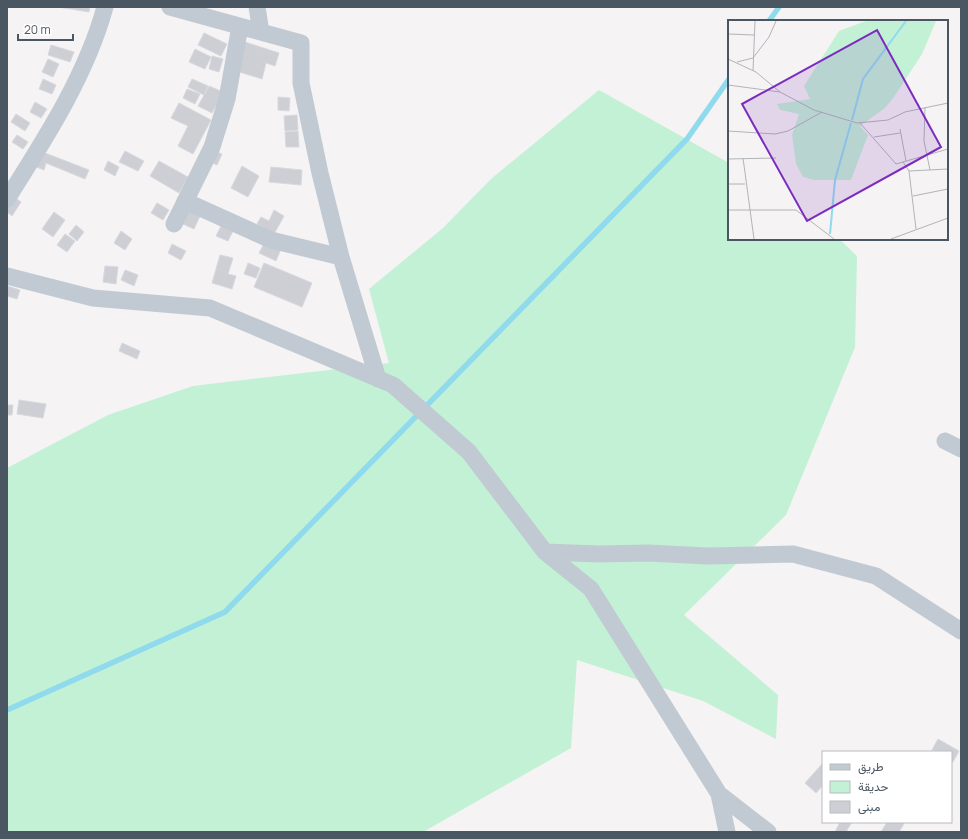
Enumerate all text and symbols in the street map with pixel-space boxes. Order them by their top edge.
scale bar [18,16,73,42]
inset map [728,20,948,240]
text: 20 m [24,21,51,38]
legend [822,751,952,823]
text: طريق [858,758,884,775]
text: حديقة [858,778,888,795]
text: مبنى [858,798,880,815]

